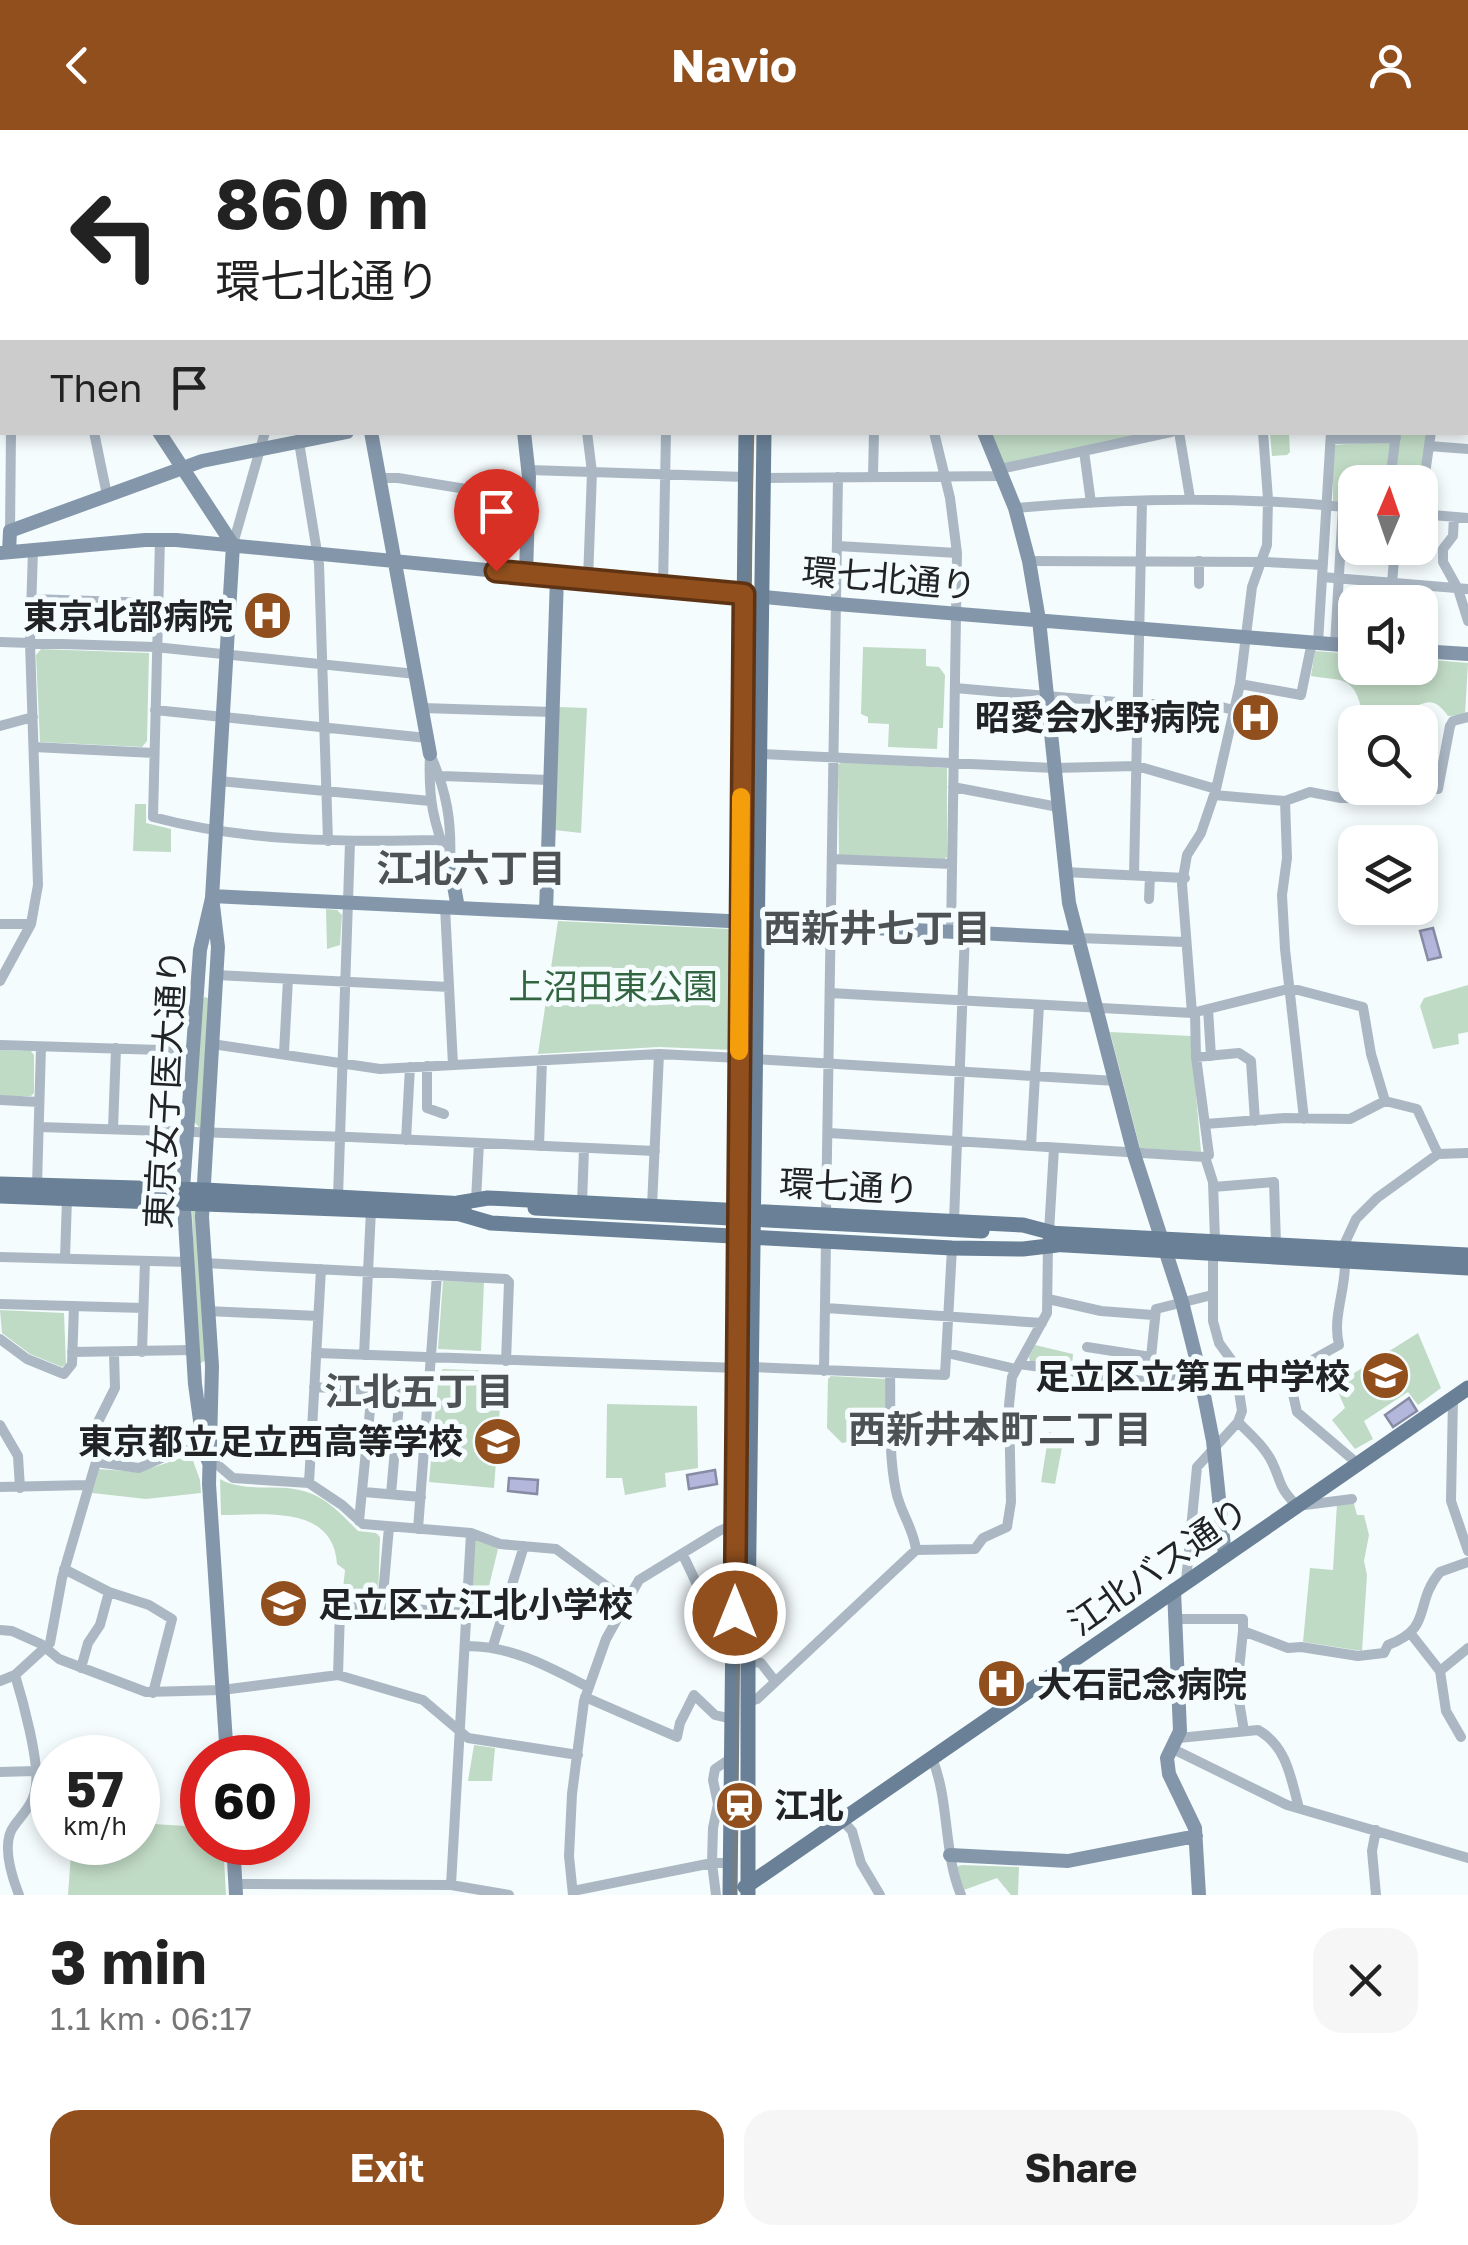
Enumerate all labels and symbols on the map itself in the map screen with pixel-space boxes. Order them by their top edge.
north arrow [1338,465,1438,565]
pin [454,469,539,572]
street label: 環七北通り [800,549,978,607]
hospital icon: 東京北部病院 [242,590,294,642]
place label: 東京北部病院 [23,595,233,637]
hospital icon: 昭愛会水野病院 [1229,691,1281,743]
place label: 昭愛会水野病院 [975,696,1220,738]
district label: 江北六丁目 [376,845,566,890]
district label: 西新井七丁目 [763,905,991,950]
street label: 東京女子医大通り [137,948,193,1230]
park label: 上沼田東公園 [508,965,718,1007]
street label: 環七通り [778,1161,920,1211]
school or university icon: 足立区立第五中学校 [1359,1350,1411,1402]
place label: 足立区立第五中学校 [1035,1355,1350,1397]
district label: 江北五丁目 [324,1368,514,1413]
district label: 西新井本町二丁目 [848,1406,1152,1451]
school or university icon: 東京都立足立西高等学校 [472,1415,524,1467]
place label: 東京都立足立西高等学校 [78,1420,463,1462]
street label: 江北バス通り [1060,1489,1256,1643]
position arrow [683,1561,787,1665]
school or university icon: 足立区立江北小学校 [257,1578,309,1630]
place label: 足立区立江北小学校 [318,1583,633,1625]
hospital icon: 大石記念病院 [976,1658,1028,1710]
place label: 大石記念病院 [1037,1663,1247,1705]
speed limit sign: 60 [180,1735,310,1865]
station icon: 江北 [713,1779,765,1831]
place label: 江北 [774,1784,844,1826]

